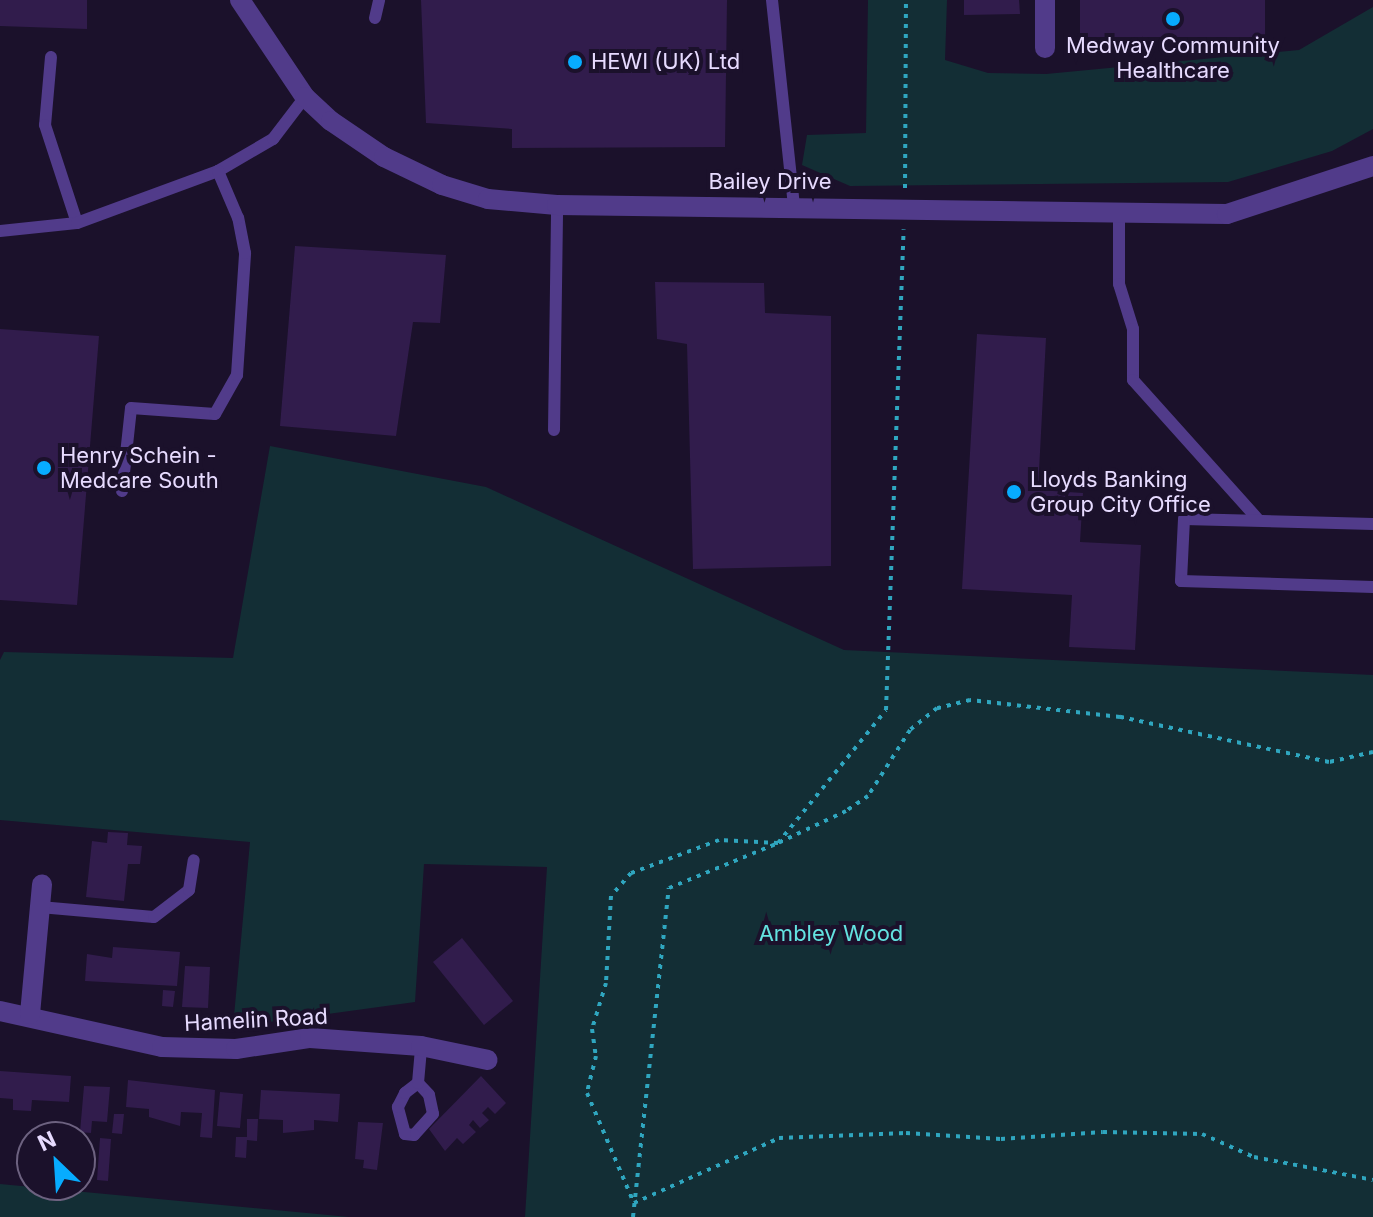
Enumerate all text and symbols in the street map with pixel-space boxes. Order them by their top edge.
marker: Medway Community Healthcare [1164,10,1182,28]
place label: Medway Community Healthcare [1066,32,1280,84]
place label: HEWI (UK) Ltd [591,49,740,75]
marker: HEWI (UK) Ltd [566,53,584,71]
street label: Bailey Drive [709,169,831,195]
place label: Henry Schein - Medcare South [60,442,219,494]
marker: Henry Schein - Medcare South [35,459,53,477]
place label: Lloyds Banking Group City Office [1030,466,1211,518]
marker: Lloyds Banking Group City Office [1005,483,1023,501]
park label: Ambley Wood [759,921,903,947]
street label: Hamelin Road [184,1003,328,1037]
north arrow [16,1121,96,1201]
text: N [34,1126,60,1156]

